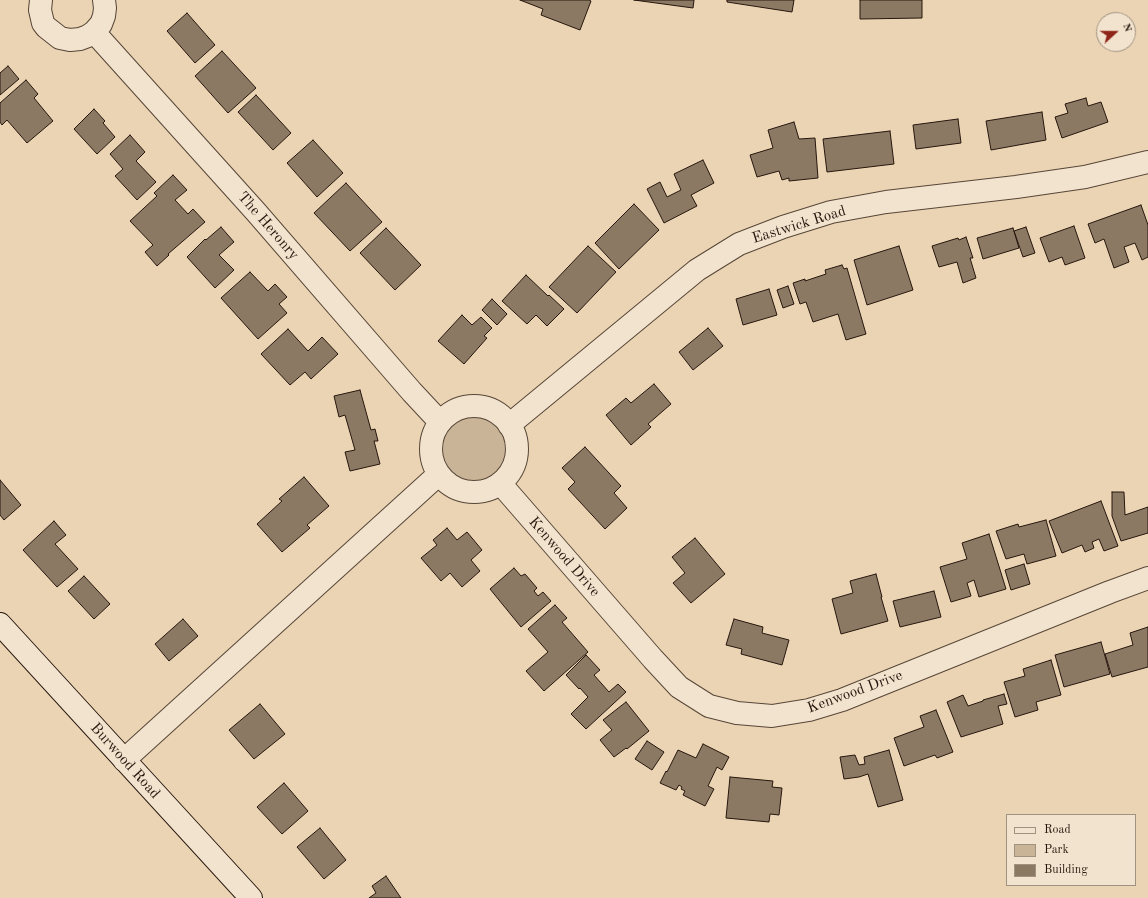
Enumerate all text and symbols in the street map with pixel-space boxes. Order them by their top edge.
north arrow [1096,12,1136,52]
text: N [1120,22,1133,34]
street label: The Heronry [233,188,303,264]
street label: Eastwick Road [750,202,848,248]
street label: Kenwood Drive [524,513,604,601]
street label: Kenwood Drive [805,666,905,718]
street label: Burwood Road [86,719,164,803]
legend [1006,814,1136,886]
text: Road [1044,824,1071,836]
text: Park [1044,844,1069,856]
text: Building [1044,864,1088,876]

